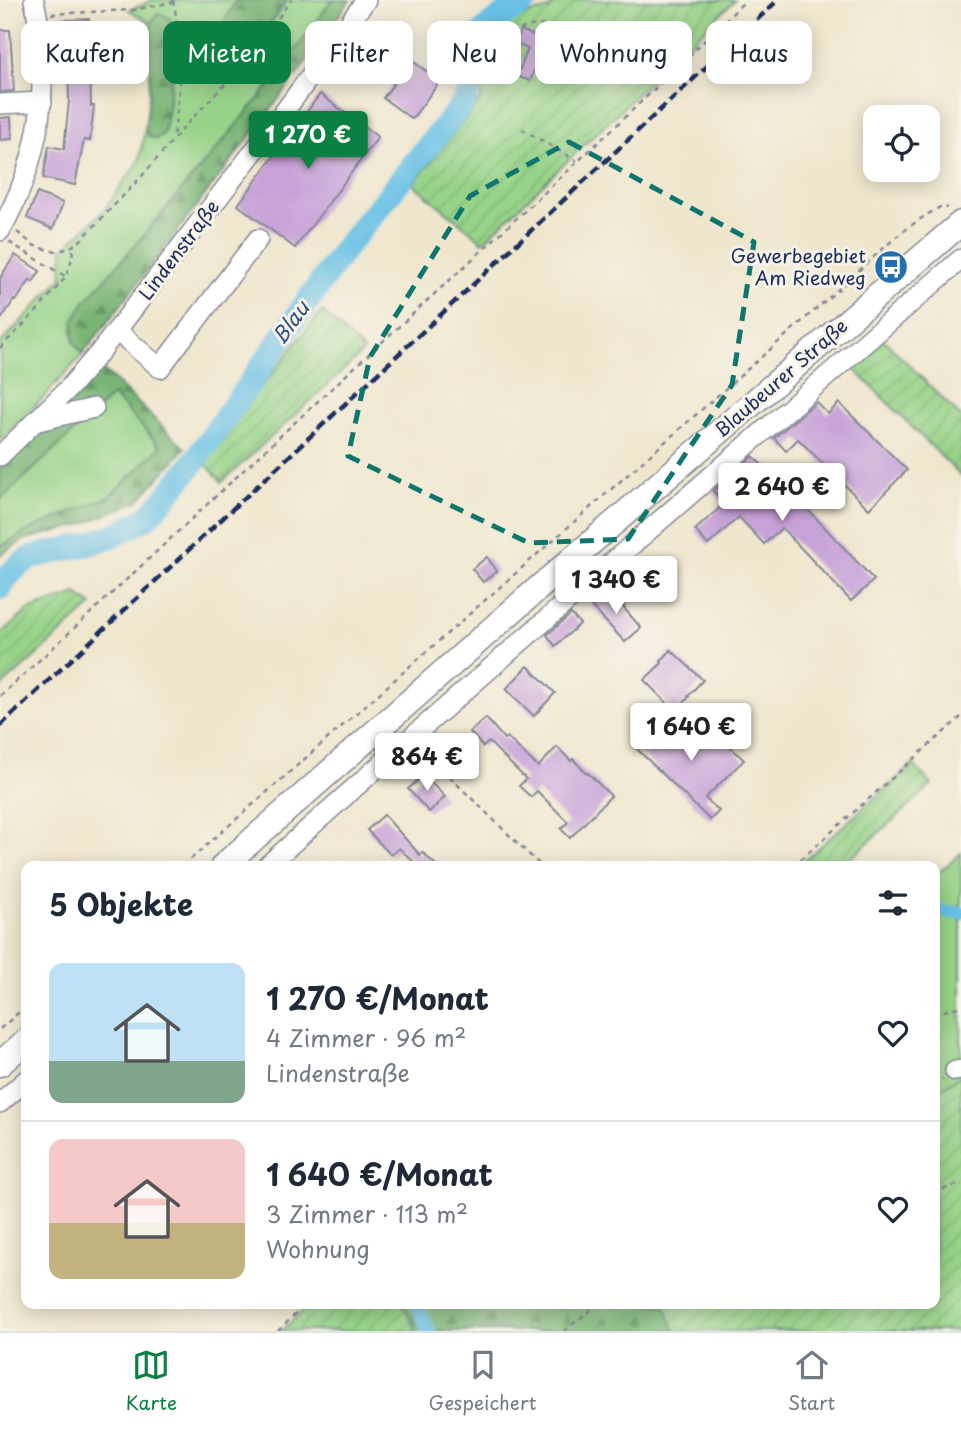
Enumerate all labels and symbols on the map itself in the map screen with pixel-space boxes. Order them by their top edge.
pin: 1 270 € [243,111,373,171]
street label: Lindenstraße [131,194,225,305]
place label: Gewerbegebiet Am Riedweg [730,241,866,291]
bus stop icon: Gewerbegebiet Am Riedweg [872,248,910,286]
water label: Blau [263,292,317,350]
street label: Blaubeurer Straße [708,311,853,443]
pin: 2 640 € [717,463,847,523]
pin: 1 340 € [551,556,681,616]
pin: 1 640 € [626,704,756,763]
pin: 864 € [378,734,476,793]

